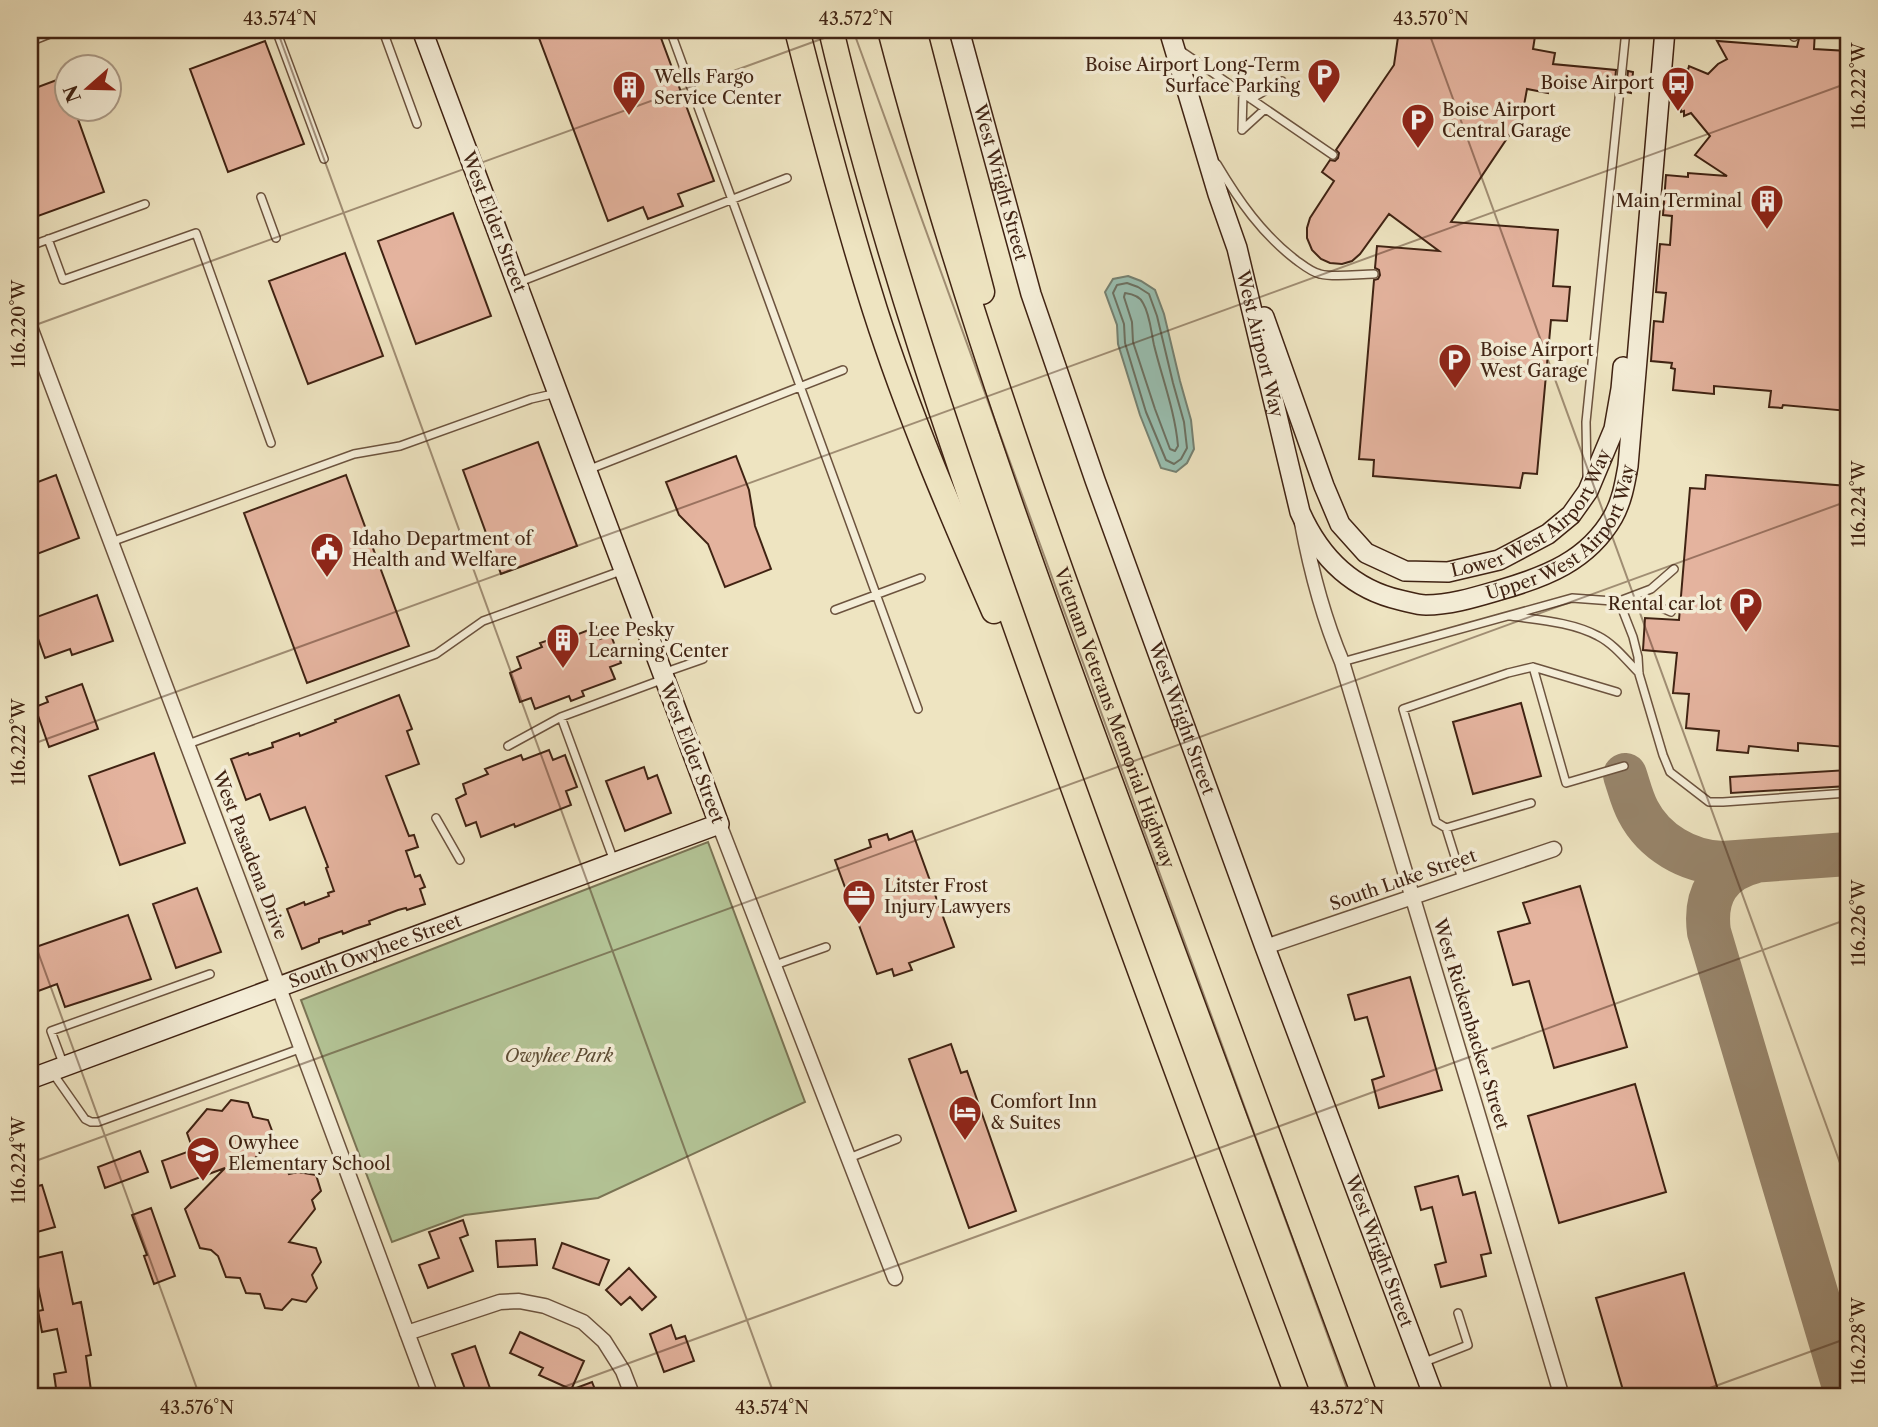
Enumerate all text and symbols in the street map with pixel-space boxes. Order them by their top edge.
text: 43.574°N [243,8,317,30]
text: 43.572°N [819,8,894,30]
text: 43.570°N [1393,8,1469,30]
text: 116.222°W [1848,41,1870,130]
north arrow [52,52,122,122]
place label: Boise Airport Long-Term Surface Parking [1085,54,1301,97]
parking icon: Boise Airport Long-Term Surface Parking [1305,56,1343,105]
bus stop icon: Boise Airport [1659,64,1697,113]
place label: Wells Fargo Service Center [653,66,782,109]
building icon: Wells Fargo Service Center [610,68,648,117]
place label: Boise Airport [1540,72,1655,94]
text: N [59,82,86,105]
place label: Boise Airport Central Garage [1442,99,1571,142]
street label: West Wright Street [969,101,1033,264]
parking icon: Boise Airport Central Garage [1399,101,1437,150]
street label: West Elder Street [457,148,531,296]
building icon: Main Terminal [1748,182,1786,231]
place label: Main Terminal [1616,190,1742,212]
street label: West Airport Way [1232,267,1288,420]
text: 116.220°W [8,279,30,368]
place label: Boise Airport West Garage [1479,339,1594,382]
parking icon: Boise Airport West Garage [1436,341,1474,390]
street label: Lower West Airport Way [1449,445,1616,582]
text: 116.224°W [1848,459,1870,548]
street label: Upper West Airport Way [1483,462,1639,605]
place label: Idaho Department of Health and Welfare [352,528,534,571]
public building icon: Idaho Department of Health and Welfare [308,530,346,579]
street label: Vietnam Veterans Memorial Highway [1049,564,1180,872]
parking icon: Rental car lot [1727,585,1765,634]
place label: Rental car lot [1608,593,1723,615]
place label: Lee Pesky Learning Center [588,619,729,662]
building icon: Lee Pesky Learning Center [544,621,582,670]
street label: West Wright Street [1144,638,1220,798]
street label: West Elder Street [655,679,729,827]
text: 116.222°W [8,697,30,786]
street label: West Pasadena Drive [207,767,292,942]
street label: South Luke Street [1327,844,1480,915]
place label: Litster Frost Injury Lawyers [884,875,1011,918]
office icon: Litster Frost Injury Lawyers [840,877,878,926]
text: 116.226°W [1848,878,1870,967]
street label: South Owyhee Street [286,909,465,993]
street label: West Rickenbacker Street [1428,915,1514,1132]
park label: Owyhee Park [505,1045,614,1067]
place label: Comfort Inn & Suites [990,1091,1097,1134]
hotel icon: Comfort Inn & Suites [946,1093,984,1142]
text: 116.224°W [8,1115,30,1204]
place label: Owyhee Elementary School [228,1132,391,1175]
school or university icon: Owyhee Elementary School [184,1134,222,1183]
street label: West Wright Street [1340,1171,1418,1331]
text: 116.228°W [1848,1296,1870,1385]
text: 43.576°N [160,1397,234,1419]
text: 43.574°N [735,1397,809,1419]
text: 43.572°N [1310,1397,1385,1419]

